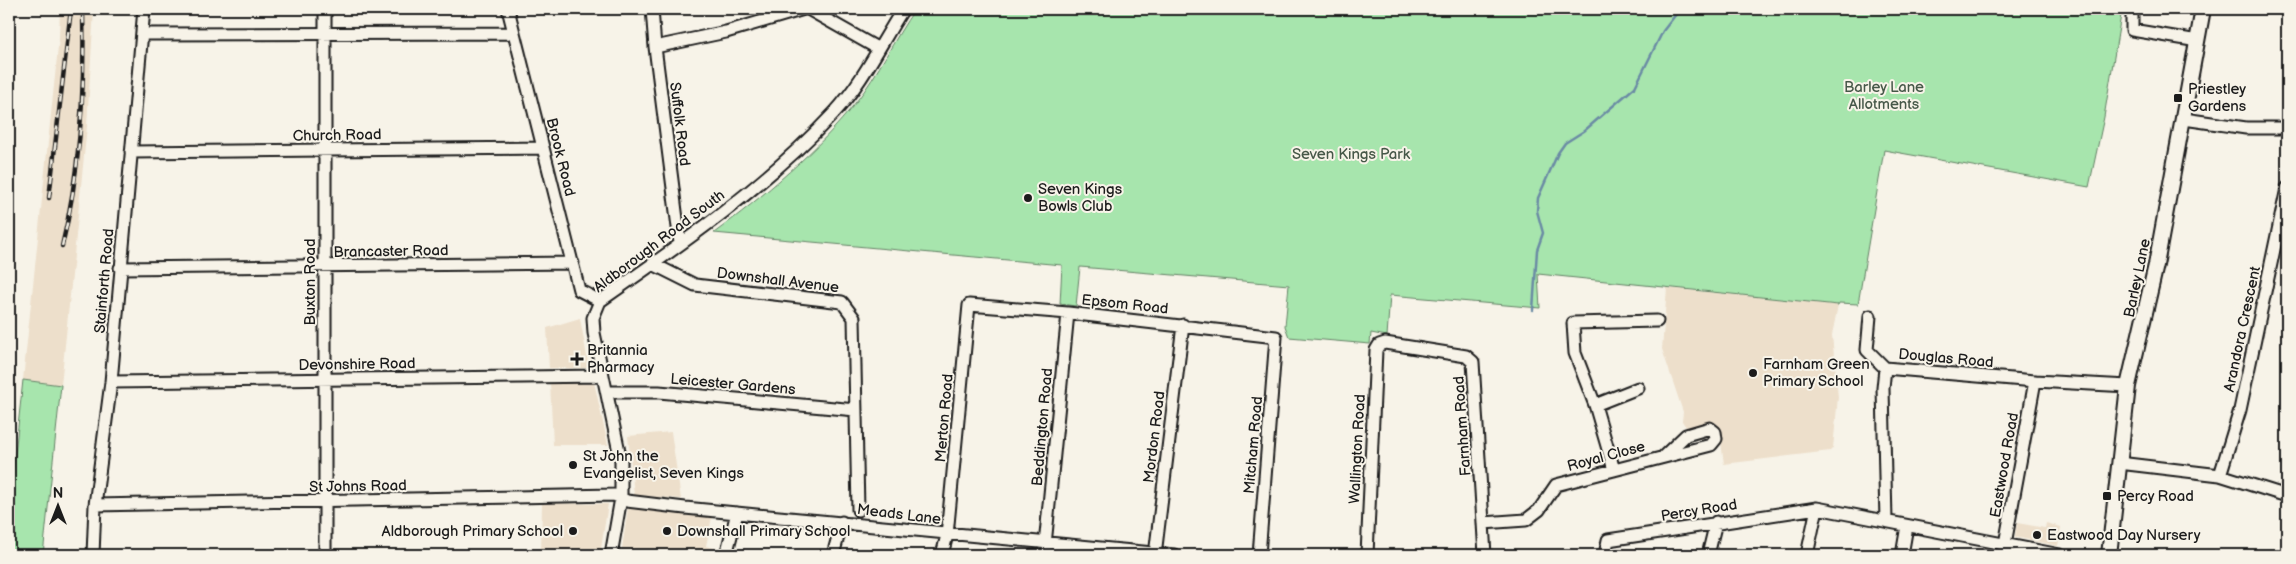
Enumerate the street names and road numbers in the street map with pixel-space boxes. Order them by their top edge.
street label: Suffolk Road [665,81,694,167]
street label: Brook Road [542,116,579,198]
street label: Church Road [292,125,382,146]
street label: Aldborough Road South [590,186,729,297]
street label: Stainforth Road [90,228,119,334]
street label: Barley Lane [2120,237,2155,319]
street label: Buxton Road [301,238,320,326]
street label: Brancaster Road [333,241,449,262]
street label: Downshall Avenue [716,264,840,297]
street label: Arandora Crescent [2220,264,2265,394]
street label: Epsom Road [1081,290,1169,319]
street label: Douglas Road [1898,345,1994,372]
street label: Devonshire Road [298,354,416,375]
street label: Beddington Road [1028,367,1057,487]
street label: Leicester Gardens [670,370,797,399]
street label: Merton Road [931,373,958,463]
street label: Farnham Road [1450,375,1475,477]
street label: Mordon Road [1139,390,1170,484]
street label: Wallington Road [1345,394,1370,504]
street label: Mitcham Road [1240,395,1267,495]
street label: Eastwood Road [1986,411,2023,519]
street label: Royal Close [1565,437,1647,476]
street label: St Johns Road [309,476,407,497]
street label: Percy Road [1660,495,1739,526]
street label: Meads Lane [856,500,942,529]

